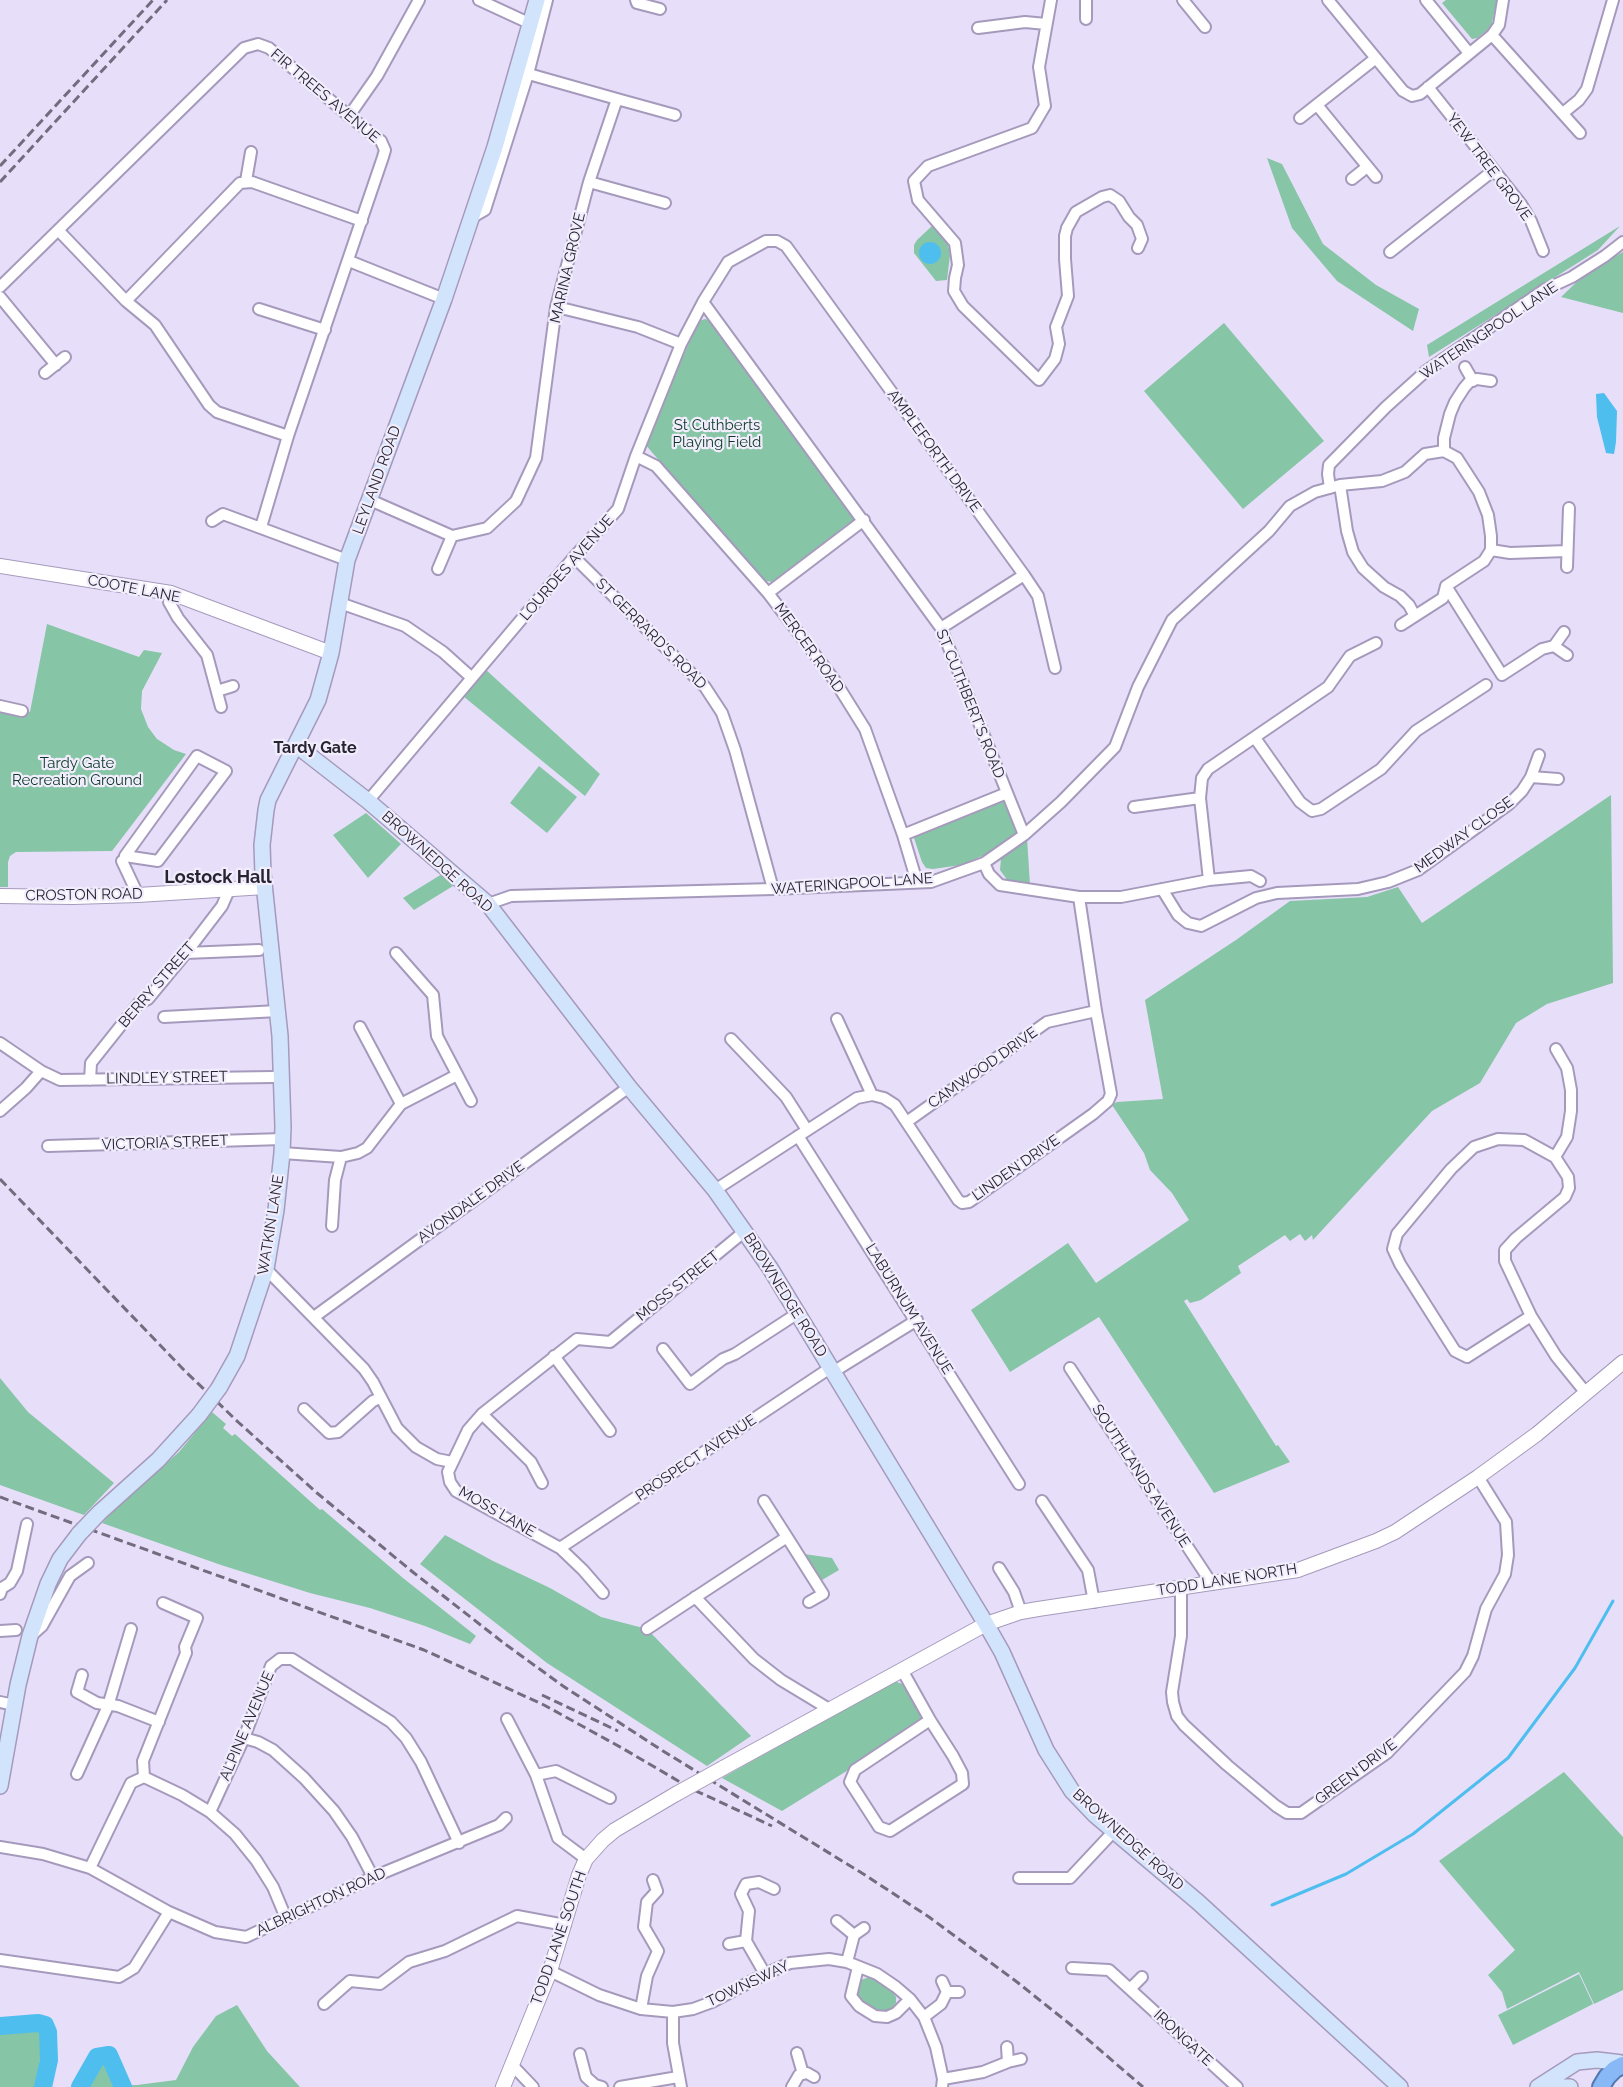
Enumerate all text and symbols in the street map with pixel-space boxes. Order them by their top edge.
street label: FIR TREES AVENUE [267,45,383,147]
street label: YEW TREE GROVE [1443,110,1535,224]
street label: MARINA GROVE [547,211,589,325]
street label: WATERINGPOOL LANE [1417,278,1561,384]
street label: AMPLEFORTH DRIVE [883,386,985,516]
park label: St Cuthberts Playing Field [673,416,761,451]
street label: LEYLAND ROAD [349,423,405,537]
street label: LOURDES AVENUE [516,512,618,624]
street label: COOTE LANE [86,571,182,607]
street label: ST GERRARD'S ROAD [592,575,710,693]
street label: MERCER ROAD [770,600,848,696]
street label: ST CUTHBERT'S ROAD [932,627,1008,781]
district label: Tardy Gate [273,738,357,758]
park label: Tardy Gate Recreation Ground [12,754,142,789]
street label: MEDWAY CLOSE [1411,793,1517,877]
street label: BROWNEDGE ROAD [378,807,496,917]
district label: Lostock Hall [164,867,272,889]
street label: WATERINGPOOL LANE [771,869,933,899]
street label: CROSTON ROAD [25,885,143,905]
street label: BERRY STREET [115,939,199,1031]
street label: CAMWOOD DRIVE [925,1024,1041,1112]
street label: LINDLEY STREET [106,1068,228,1088]
street label: LINDEN DRIVE [969,1131,1063,1205]
street label: VICTORIA STREET [101,1132,229,1154]
street label: AVONDALE DRIVE [414,1157,528,1247]
street label: WATKIN LANE [254,1173,288,1277]
street label: BROWNEDGE ROAD [739,1230,831,1360]
street label: LABURNUM AVENUE [861,1240,957,1378]
street label: MOSS STREET [633,1247,723,1325]
street label: SOUTHLANDS AVENUE [1088,1401,1194,1551]
street label: PROSPECT AVENUE [632,1411,760,1505]
street label: MOSS LANE [455,1483,539,1541]
street label: TODD LANE NORTH [1156,1560,1298,1600]
street label: ALPINE AVENUE [216,1669,278,1783]
street label: GREEN DRIVE [1312,1735,1400,1809]
street label: BROWNEDGE ROAD [1069,1785,1187,1895]
street label: ALBRIGHTON ROAD [253,1864,389,1940]
street label: TODD LANE SOUTH [528,1869,590,2007]
street label: TOWNSWAY [704,1957,792,2011]
street label: IRONGATE [1150,2006,1216,2070]

